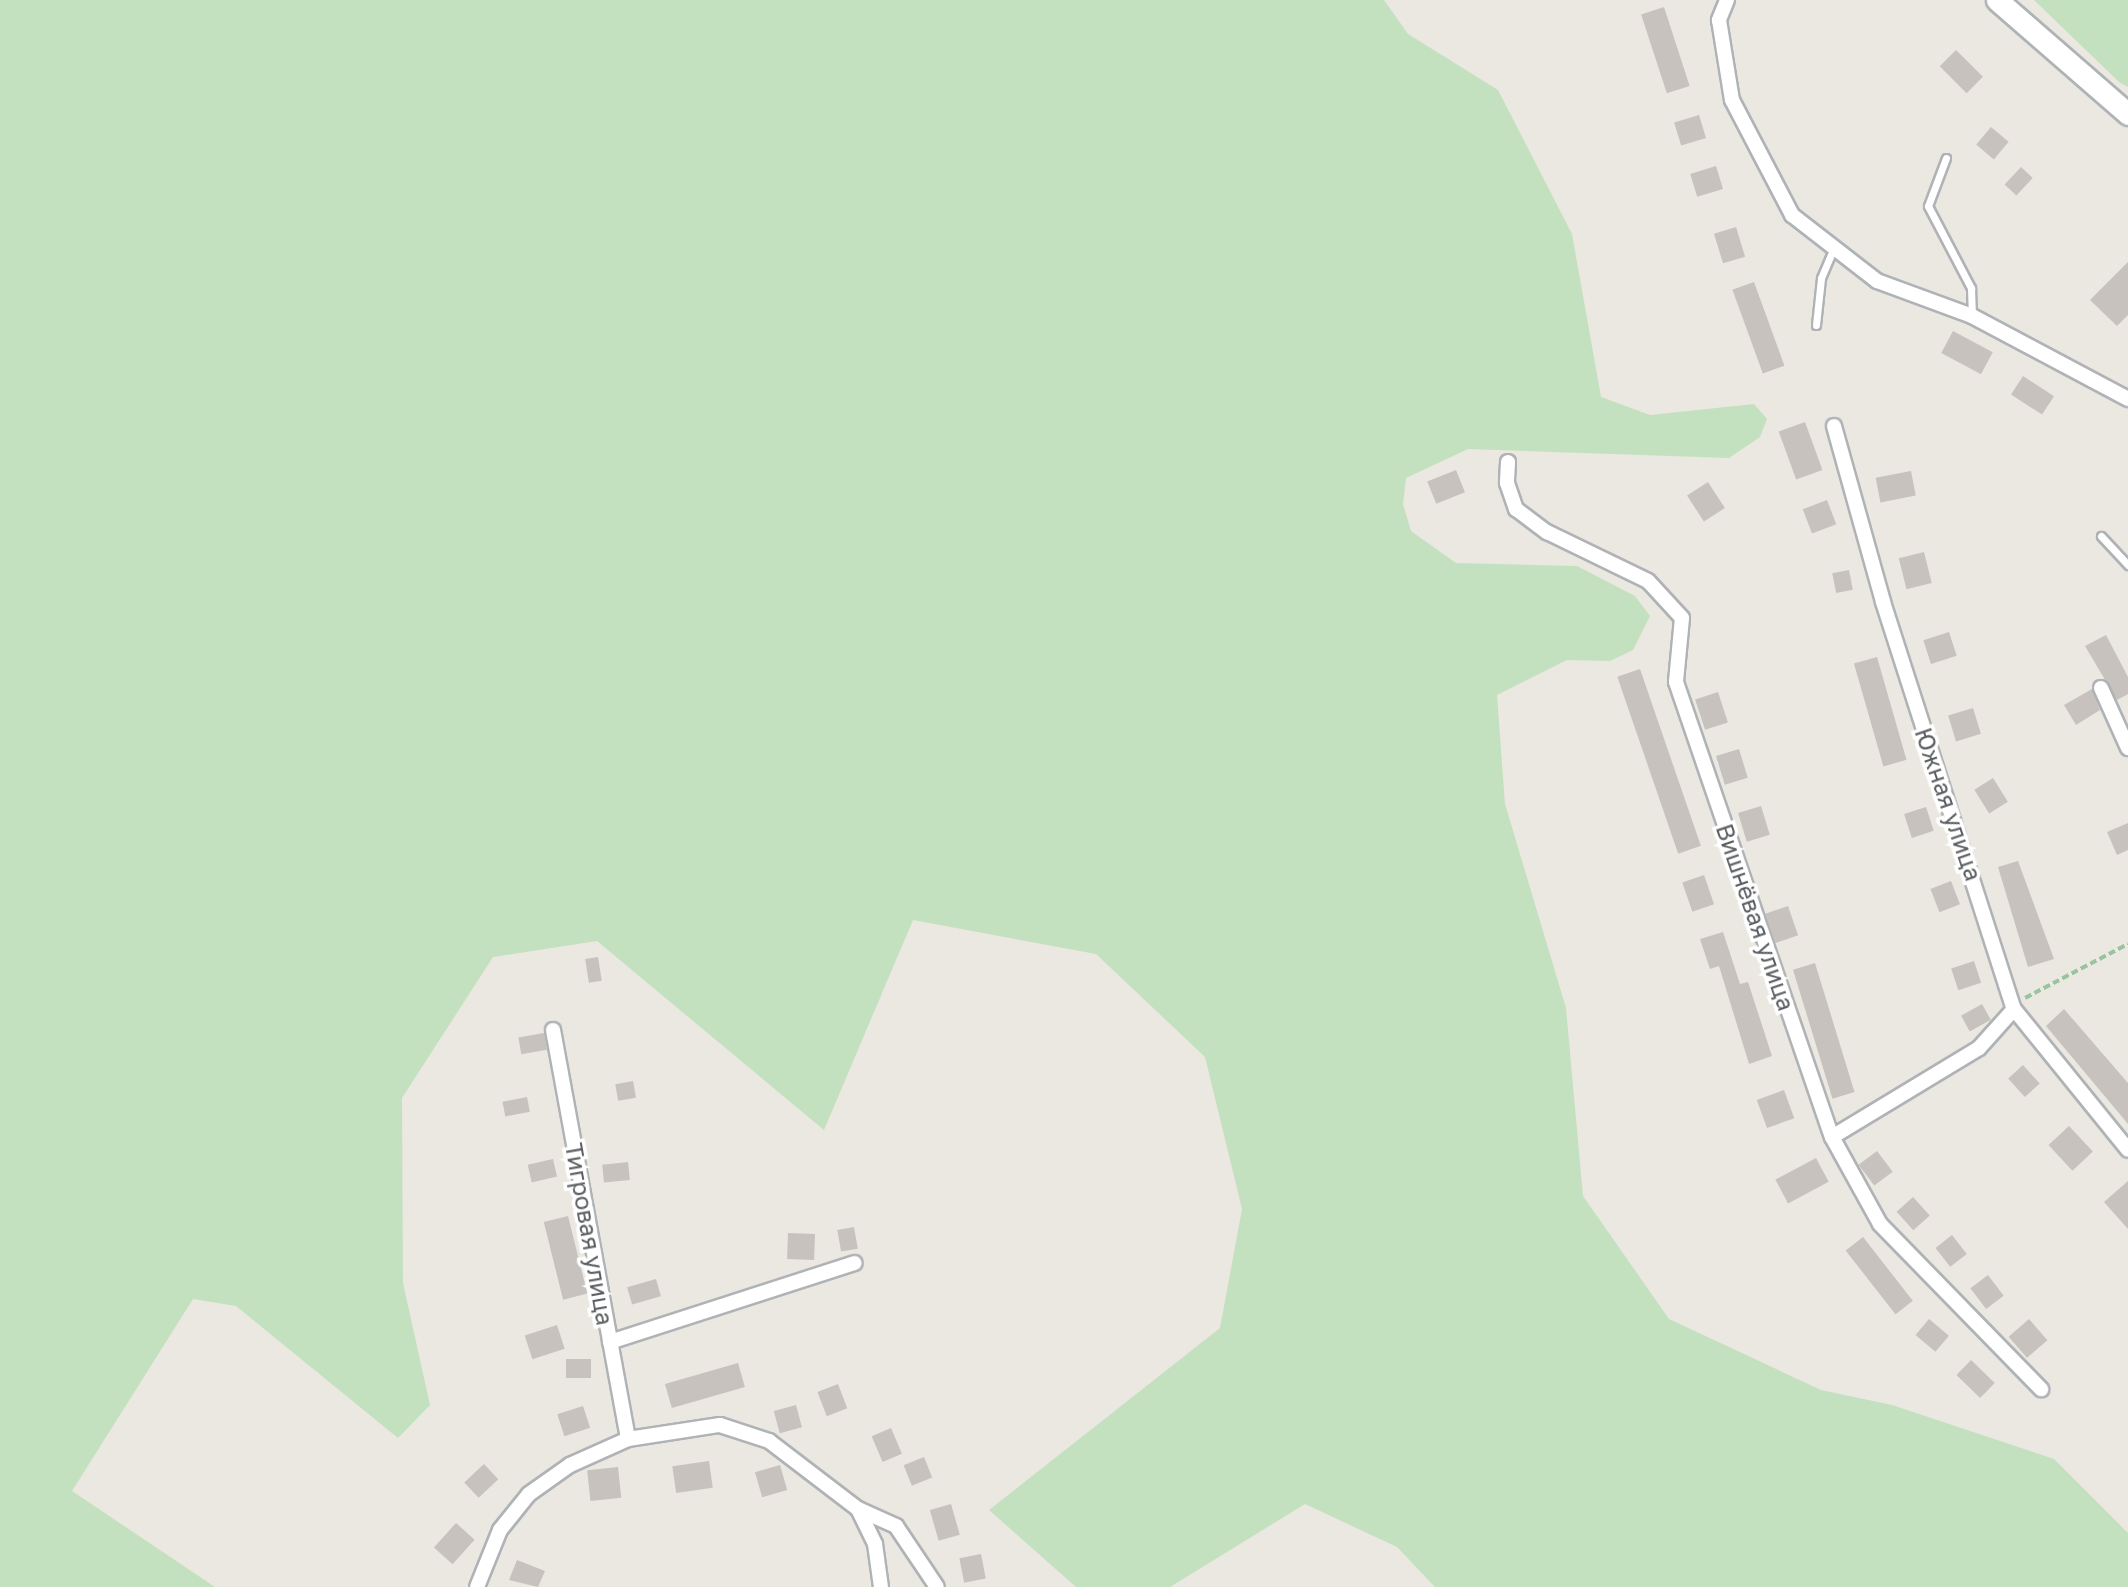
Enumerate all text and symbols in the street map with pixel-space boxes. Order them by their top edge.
street label: Южная улица [1909,724,1989,884]
street label: Вишнёвая улица [1711,820,1801,1014]
street label: Тигровая улица [560,1141,620,1327]

